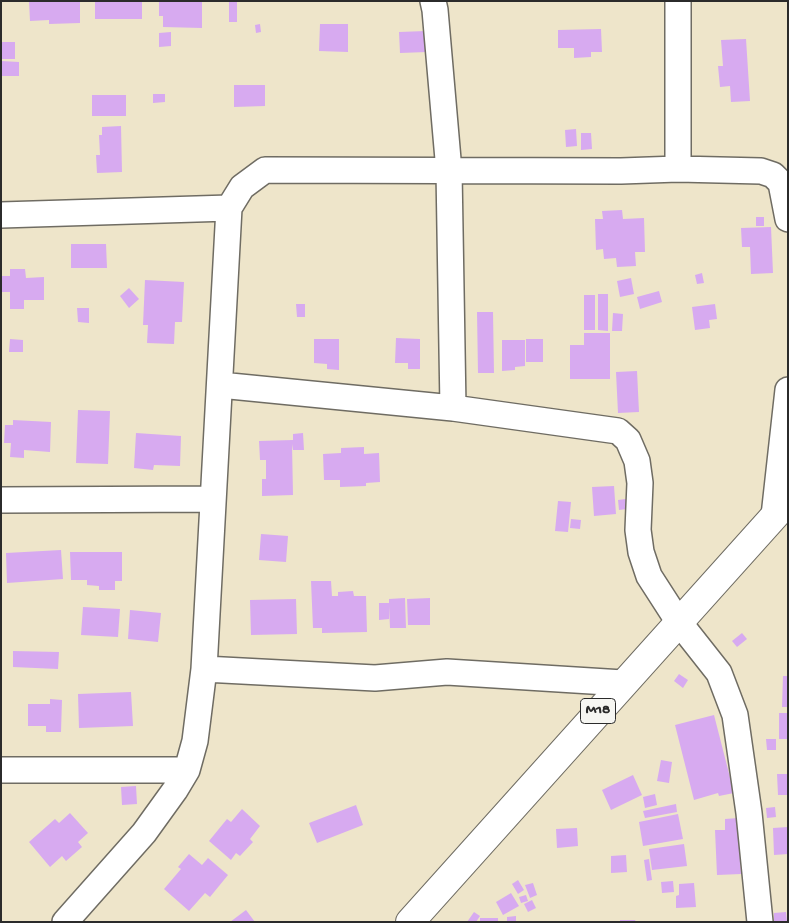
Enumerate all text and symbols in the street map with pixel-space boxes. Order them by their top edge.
road number: M18 [580,698,616,724]

